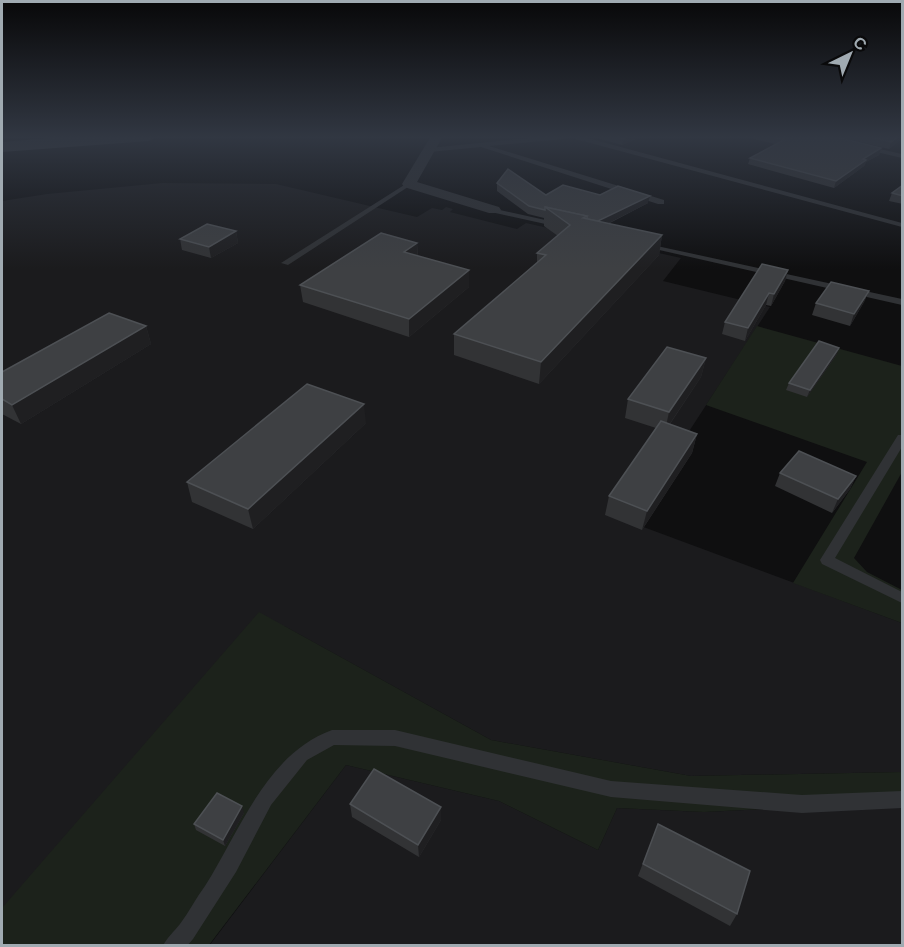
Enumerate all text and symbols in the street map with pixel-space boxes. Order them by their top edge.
north arrow [820,24,880,84]
text: С [849,33,871,55]

